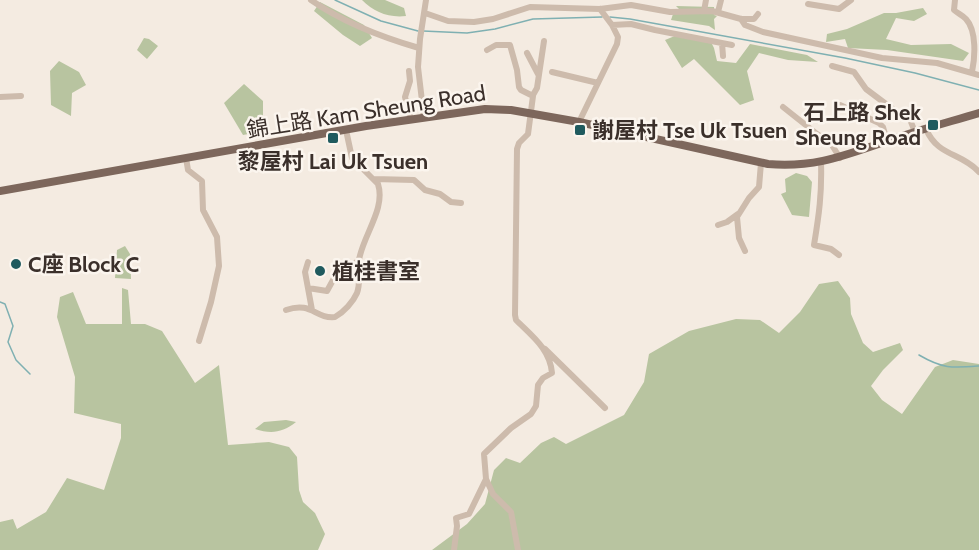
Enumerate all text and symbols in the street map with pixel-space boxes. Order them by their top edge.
street label: 錦上路 Kam Sheung Road [245,79,487,144]
place label: 石上路 Shek Sheung Road [795,99,921,151]
place label: 謝屋村 Tse Uk Tsuen [592,117,787,144]
marker: 石上路 Shek Sheung Road [926,118,940,132]
marker: 謝屋村 Tse Uk Tsuen [573,123,587,137]
marker: 黎屋村 Lai Uk Tsuen [326,131,340,145]
place label: 黎屋村 Lai Uk Tsuen [238,148,428,175]
place label: C座 Block C [28,251,139,278]
marker: C座 Block C [9,257,23,271]
place label: 植桂書室 [332,258,420,285]
marker: 植桂書室 [313,264,327,278]

